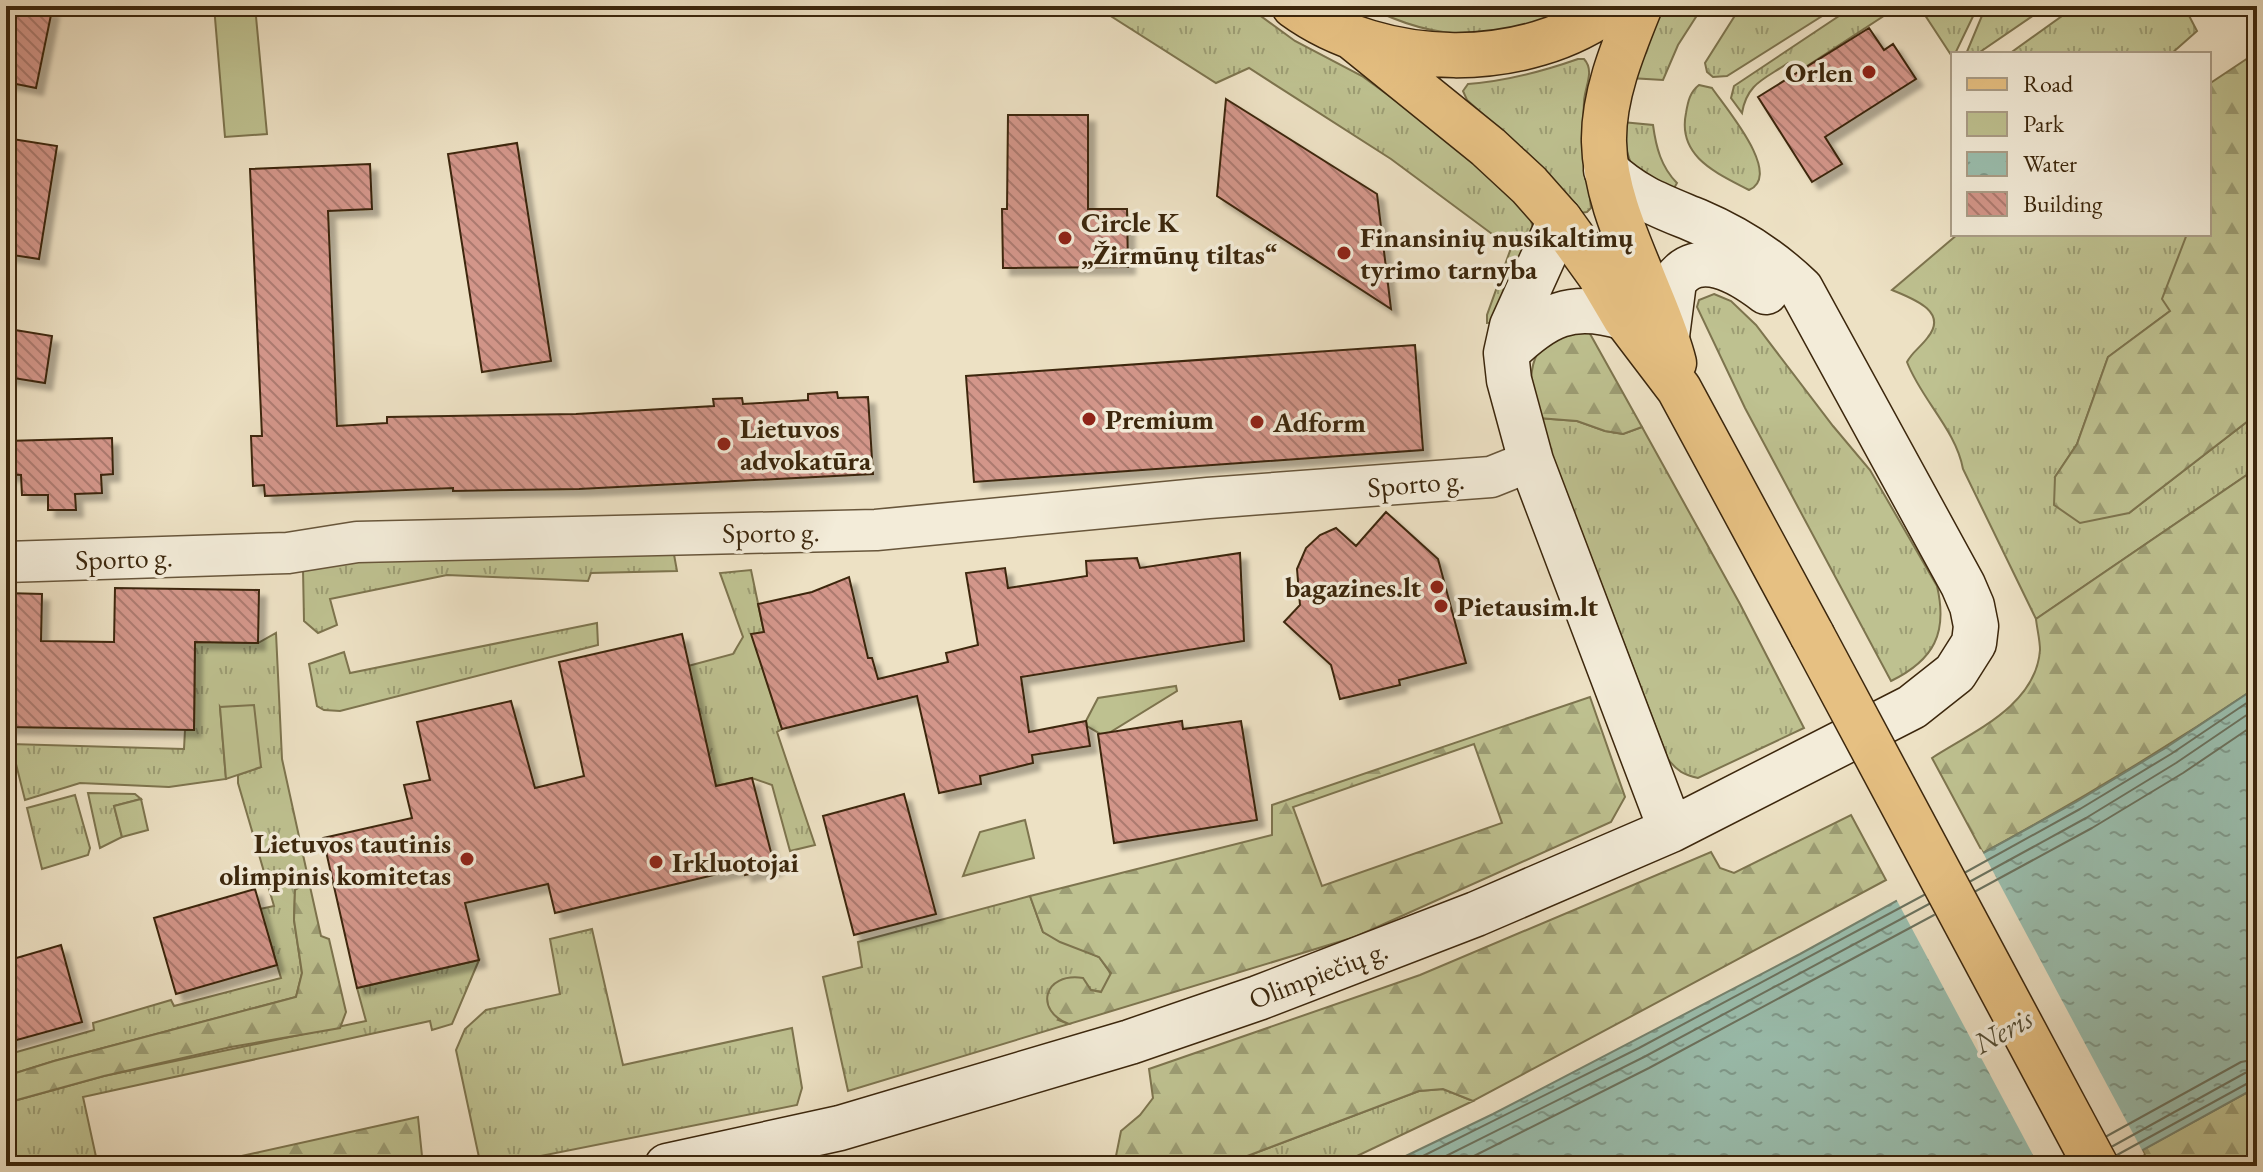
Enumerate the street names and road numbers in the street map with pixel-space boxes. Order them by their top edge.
street label: Sporto g. [1366,461,1466,505]
street label: Sporto g. [722,513,820,551]
street label: Sporto g. [75,538,173,578]
street label: Olimpiečių g. [1243,931,1393,1017]

